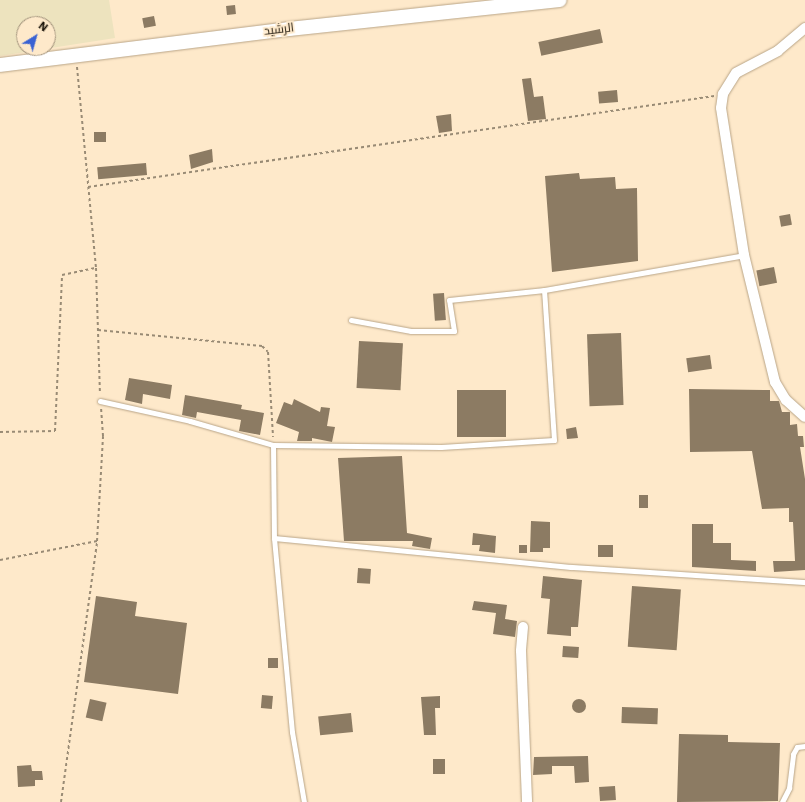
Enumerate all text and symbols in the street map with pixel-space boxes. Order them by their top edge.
north arrow [16,16,56,56]
text: N [36,19,50,34]
street label: الرشيد [263,21,295,39]

